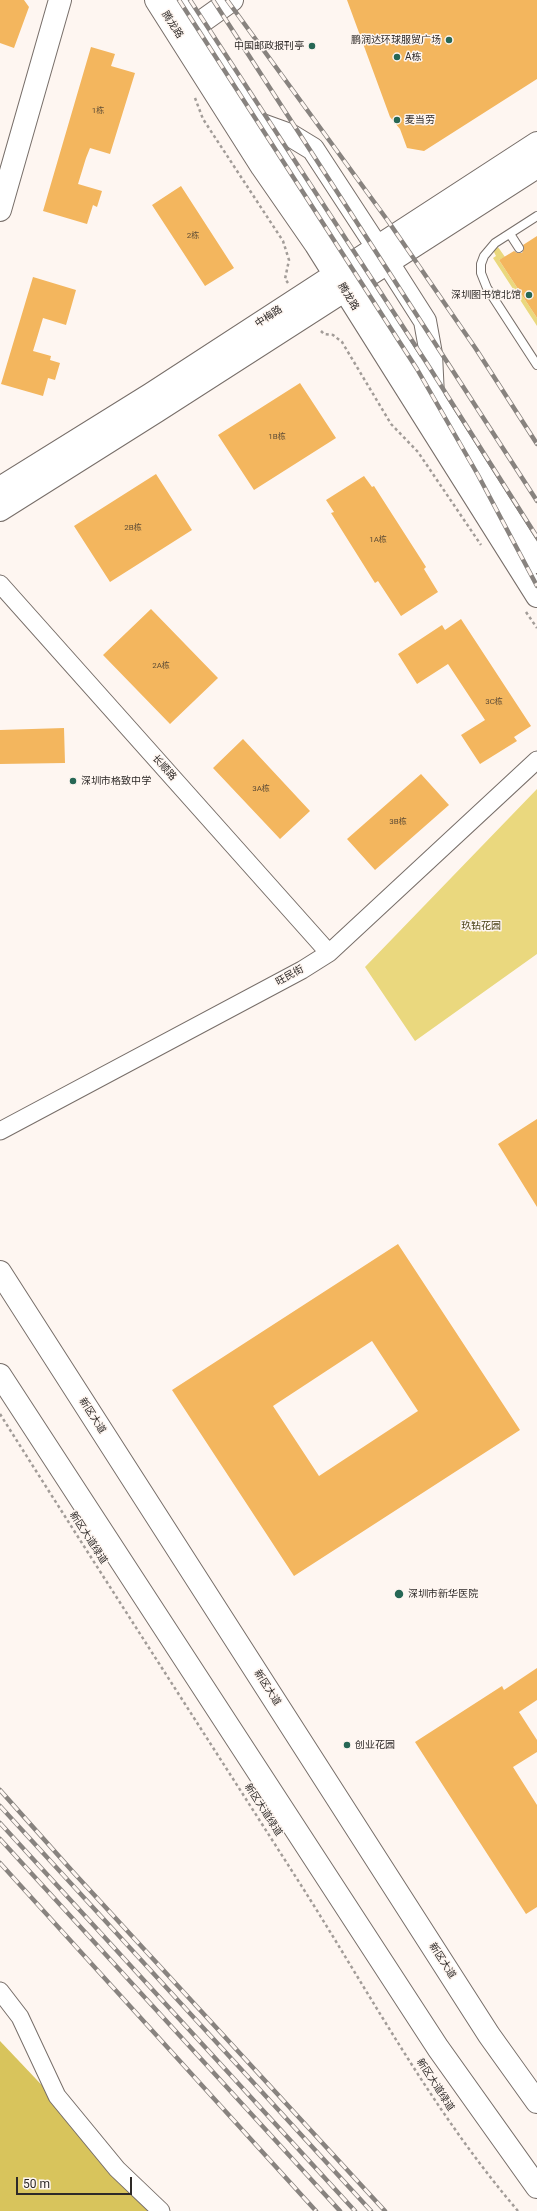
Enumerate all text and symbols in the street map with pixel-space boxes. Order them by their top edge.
street label: 腾龙路 [159,9,185,41]
place label: 鹏润达环球服贸广场 [351,34,441,46]
marker: 鹏润达环球服贸广场 [444,35,454,45]
place label: 中国邮政报刊亭 [234,40,304,52]
marker: 中国邮政报刊亭 [307,41,317,51]
place label: A栋 [405,51,422,63]
marker: A栋 [392,52,402,62]
house number: 1栋 [92,106,104,116]
place label: 麦当劳 [405,114,435,126]
marker: 麦当劳 [392,115,402,125]
house number: 2栋 [187,231,199,241]
street label: 腾龙路 [335,281,361,313]
place label: 深圳图书馆北馆 [451,289,521,301]
marker: 深圳图书馆北馆 [524,290,534,300]
street label: 中梅路 [253,304,285,330]
house number: 1B栋 [268,432,286,442]
house number: 2B栋 [124,523,142,533]
house number: 1A栋 [369,535,387,545]
house number: 2A栋 [152,661,170,671]
house number: 3C栋 [485,697,503,707]
street label: 长顺路 [150,753,178,783]
place label: 深圳市格致中学 [81,775,151,787]
marker: 深圳市格致中学 [68,776,78,786]
house number: 3A栋 [252,784,270,794]
house number: 3B栋 [389,817,407,827]
park label: 玖钻花园 [461,920,501,932]
street label: 旺民街 [274,963,306,989]
street label: 新区大道 [76,1396,108,1436]
street label: 新区大道绿道 [67,1510,109,1566]
marker: 深圳市新华医院 [393,1588,405,1600]
place label: 深圳市新华医院 [408,1588,478,1600]
street label: 新区大道 [251,1668,283,1708]
place label: 创业花园 [355,1739,395,1751]
marker: 创业花园 [342,1740,352,1750]
street label: 新区大道绿道 [242,1782,284,1838]
street label: 新区大道 [426,1941,458,1981]
street label: 新区大道绿道 [414,2057,456,2113]
scale bar [18,2169,134,2195]
text: 50 m [23,2177,50,2191]

